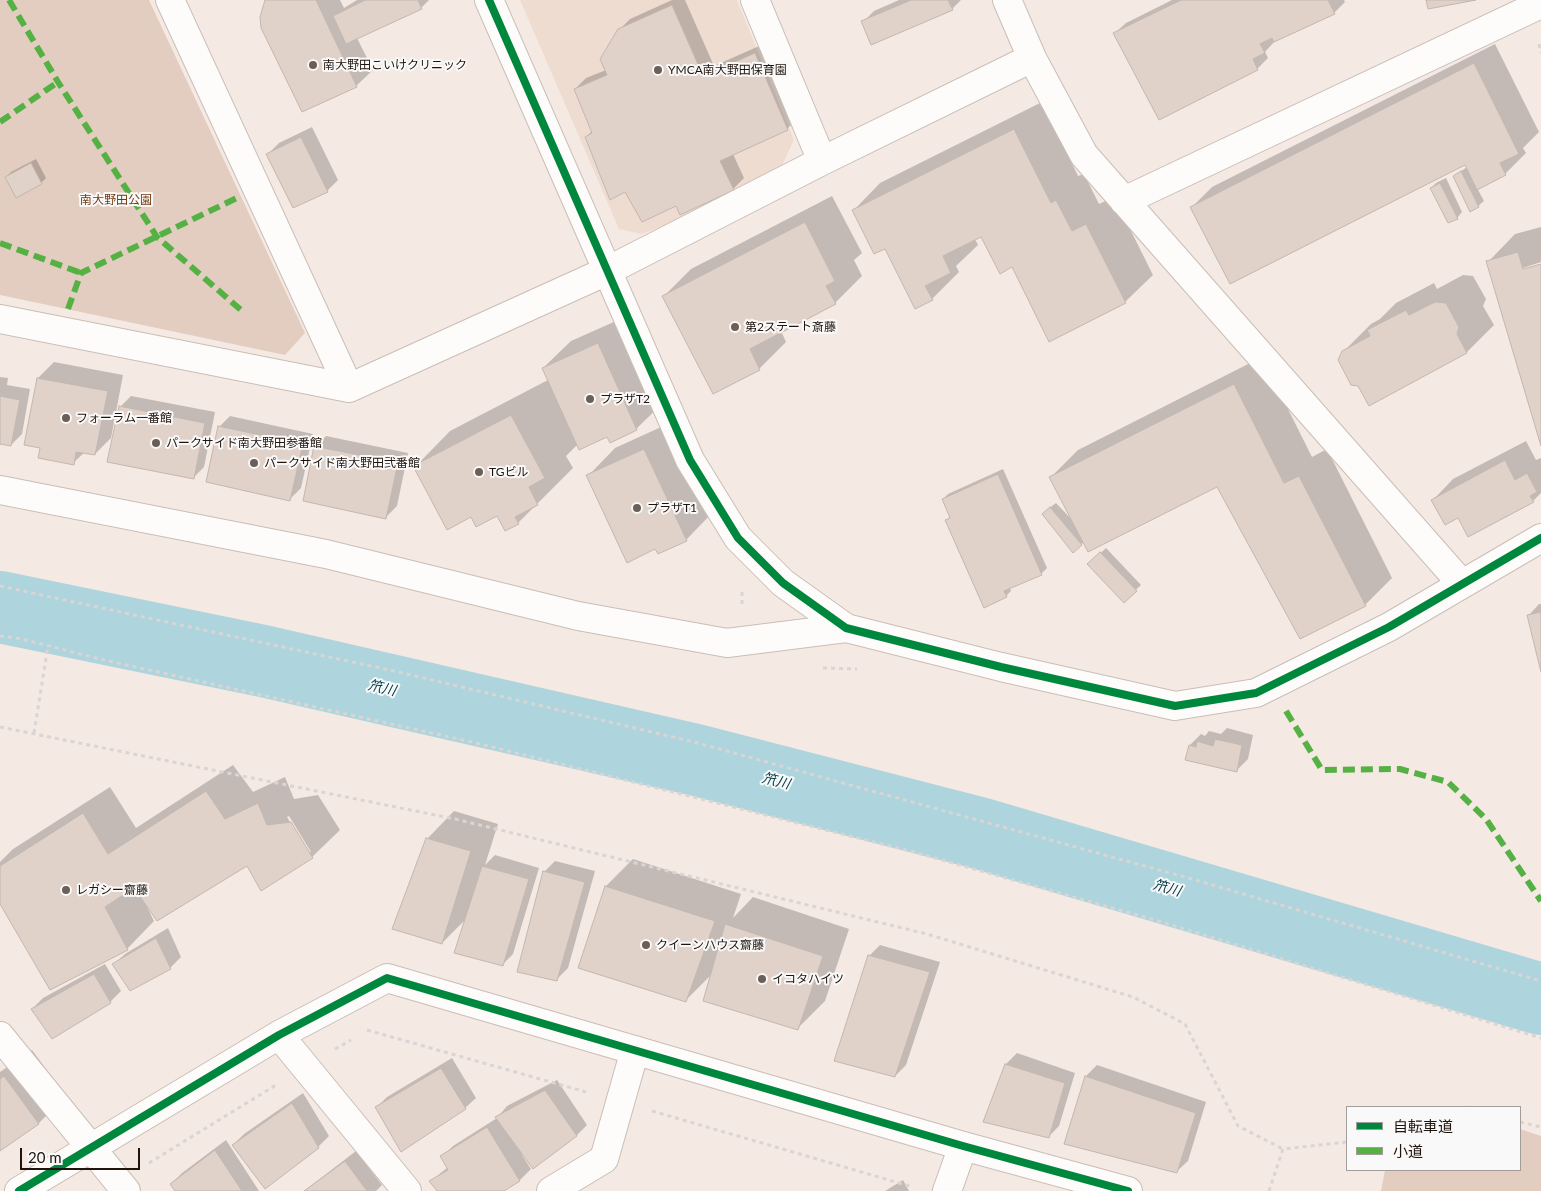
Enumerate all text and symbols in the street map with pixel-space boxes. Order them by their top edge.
place label: 南大野田こいけクリニック [323,58,467,72]
marker: 南大野田こいけクリニック [307,59,319,71]
place label: YMCA南大野田保育園 [668,63,787,77]
marker: YMCA南大野田保育園 [652,64,664,76]
park label: 南大野田公園 [80,193,152,207]
place label: 第2ステート斎藤 [745,320,836,334]
marker: 第2ステート斎藤 [729,321,741,333]
place label: プラザT2 [600,392,650,406]
marker: プラザT2 [584,393,596,405]
place label: フォーラム一番館 [76,411,172,425]
marker: フォーラム一番館 [60,412,72,424]
place label: パークサイド南大野田参番館 [166,436,322,450]
marker: パークサイド南大野田参番館 [150,437,162,449]
place label: パークサイド南大野田弐番館 [264,456,420,470]
marker: パークサイド南大野田弐番館 [248,457,260,469]
place label: TGビル [489,465,528,479]
marker: TGビル [473,466,485,478]
place label: プラザT1 [647,501,697,515]
marker: プラザT1 [631,502,643,514]
water label: 笊川 [366,677,398,699]
water label: 笊川 [760,769,792,793]
water label: 笊川 [1151,876,1183,900]
place label: レガシー齋藤 [76,883,148,897]
marker: レガシー齋藤 [60,884,72,896]
place label: クイーンハウス齋藤 [656,938,764,952]
marker: クイーンハウス齋藤 [640,939,652,951]
place label: イコタハイツ [772,972,844,986]
marker: イコタハイツ [756,973,768,985]
legend [1346,1106,1521,1171]
text: 自転車道 [1393,1117,1453,1135]
scale bar [22,1138,142,1170]
text: 小道 [1393,1142,1423,1160]
text: 20 m [28,1148,62,1166]

